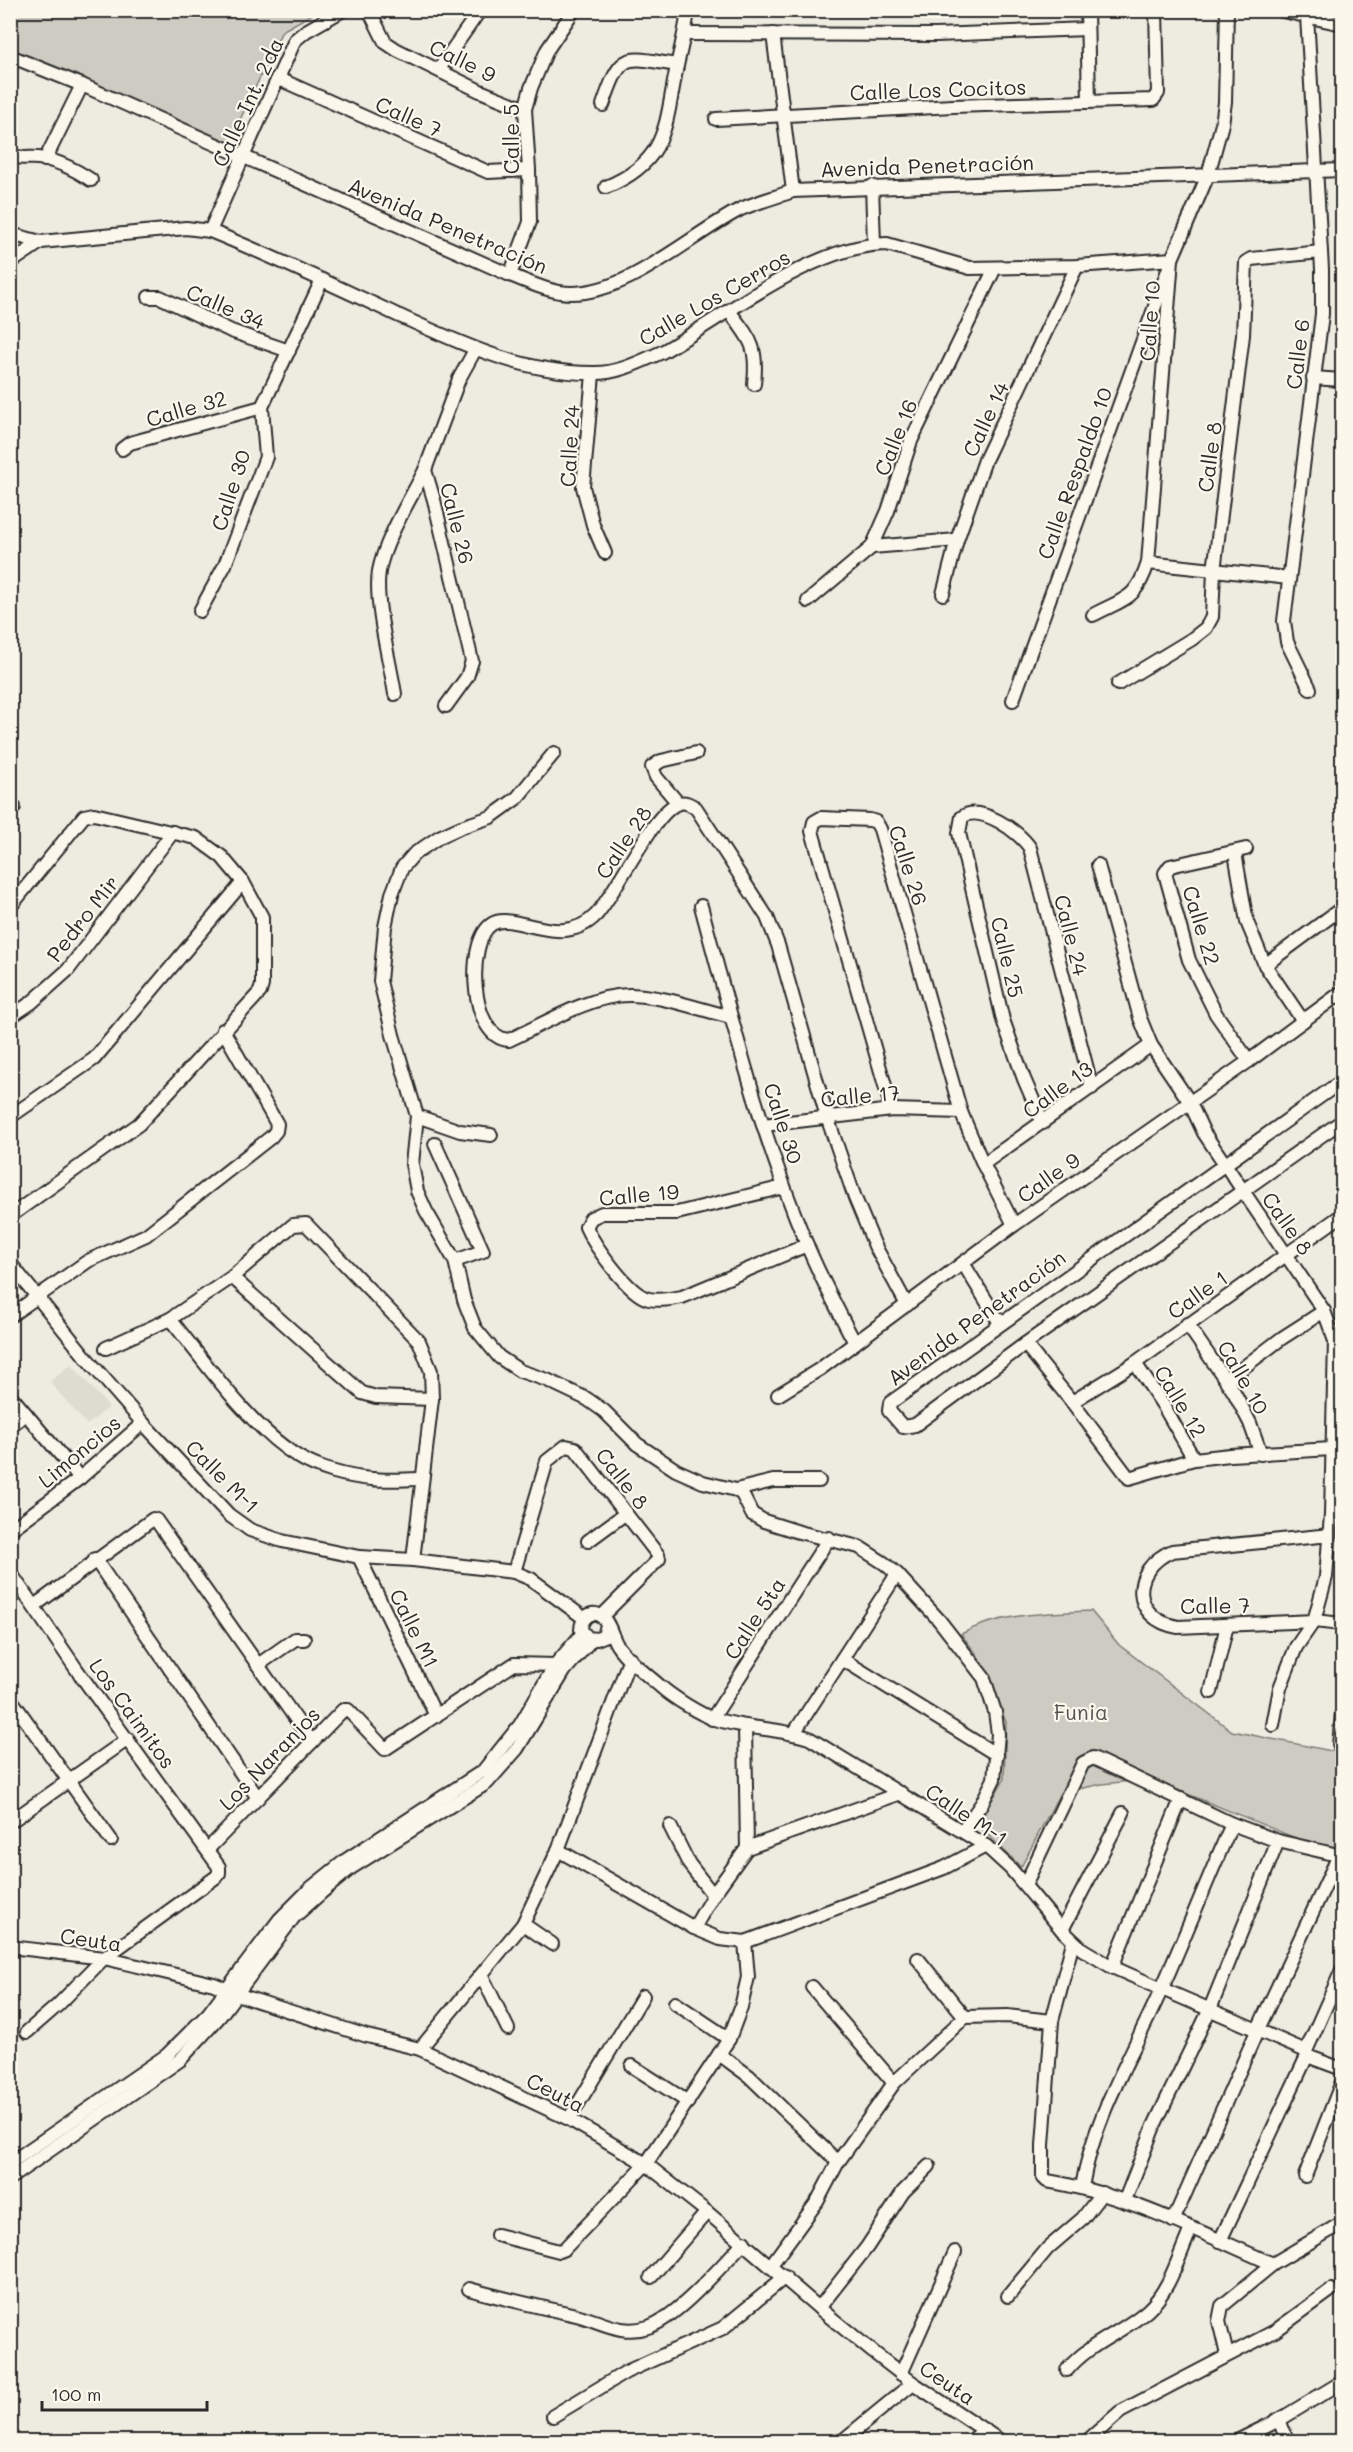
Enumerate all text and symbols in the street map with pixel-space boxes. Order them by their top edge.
street label: Calle 9 [425,32,501,88]
street label: Calle Int. 2da [205,33,289,171]
street label: Calle Los Cocitos [849,72,1027,106]
street label: Calle 7 [372,89,446,143]
street label: Calle 5 [497,104,524,174]
street label: Avenida Penetración [820,148,1034,182]
street label: Avenida Penetración [344,171,552,279]
street label: Calle Los Cerros [633,243,795,351]
street label: Calle 34 [183,277,270,335]
street label: Calle 10 [1133,280,1165,362]
street label: Calle 6 [1279,317,1315,391]
street label: Calle 14 [956,376,1014,461]
street label: Calle Respaldo 10 [1030,383,1118,563]
street label: Calle 32 [143,384,229,432]
street label: Calle 16 [867,395,923,479]
street label: Calle 24 [553,404,585,488]
street label: Calle 8 [1191,420,1227,494]
street label: Calle 30 [204,446,256,534]
street label: Calle 26 [435,480,481,566]
street label: Calle 28 [589,800,657,884]
street label: Calle 26 [883,821,935,909]
street label: Pedro Mir [40,869,124,967]
street label: Calle 22 [1177,882,1227,968]
street label: Calle 24 [1049,892,1095,979]
street label: Calle 25 [986,914,1030,1000]
street label: Calle 13 [1017,1055,1097,1123]
street label: Calle 17 [819,1078,901,1112]
street label: Calle 30 [758,1079,810,1167]
street label: Calle 9 [1011,1146,1085,1208]
street label: Calle 19 [598,1177,680,1211]
street label: Calle 8 [1257,1186,1319,1260]
street label: Avenida Penetración [882,1243,1070,1391]
street label: Calle 1 [1162,1264,1232,1324]
street label: Calle 10 [1212,1335,1276,1419]
street label: Calle 12 [1149,1360,1213,1442]
street label: Limoncios [32,1409,126,1493]
street label: Calle M-1 [180,1433,266,1519]
street label: Calle 8 [590,1442,656,1514]
street label: Calle 5ta [717,1572,791,1664]
street label: Calle M1 [384,1584,446,1672]
street label: Calle 7 [1180,1591,1250,1619]
street label: Los Caimitos [84,1652,182,1774]
park label: Funia [1054,1698,1108,1725]
street label: Los Naranjos [213,1700,325,1816]
street label: Calle M-1 [921,1777,1013,1851]
street label: Ceuta [59,1921,123,1957]
street label: Ceuta [522,2066,590,2118]
street label: Ceuta [915,2354,981,2410]
scale bar [42,2374,207,2412]
text: 100 m [51,2382,101,2406]

